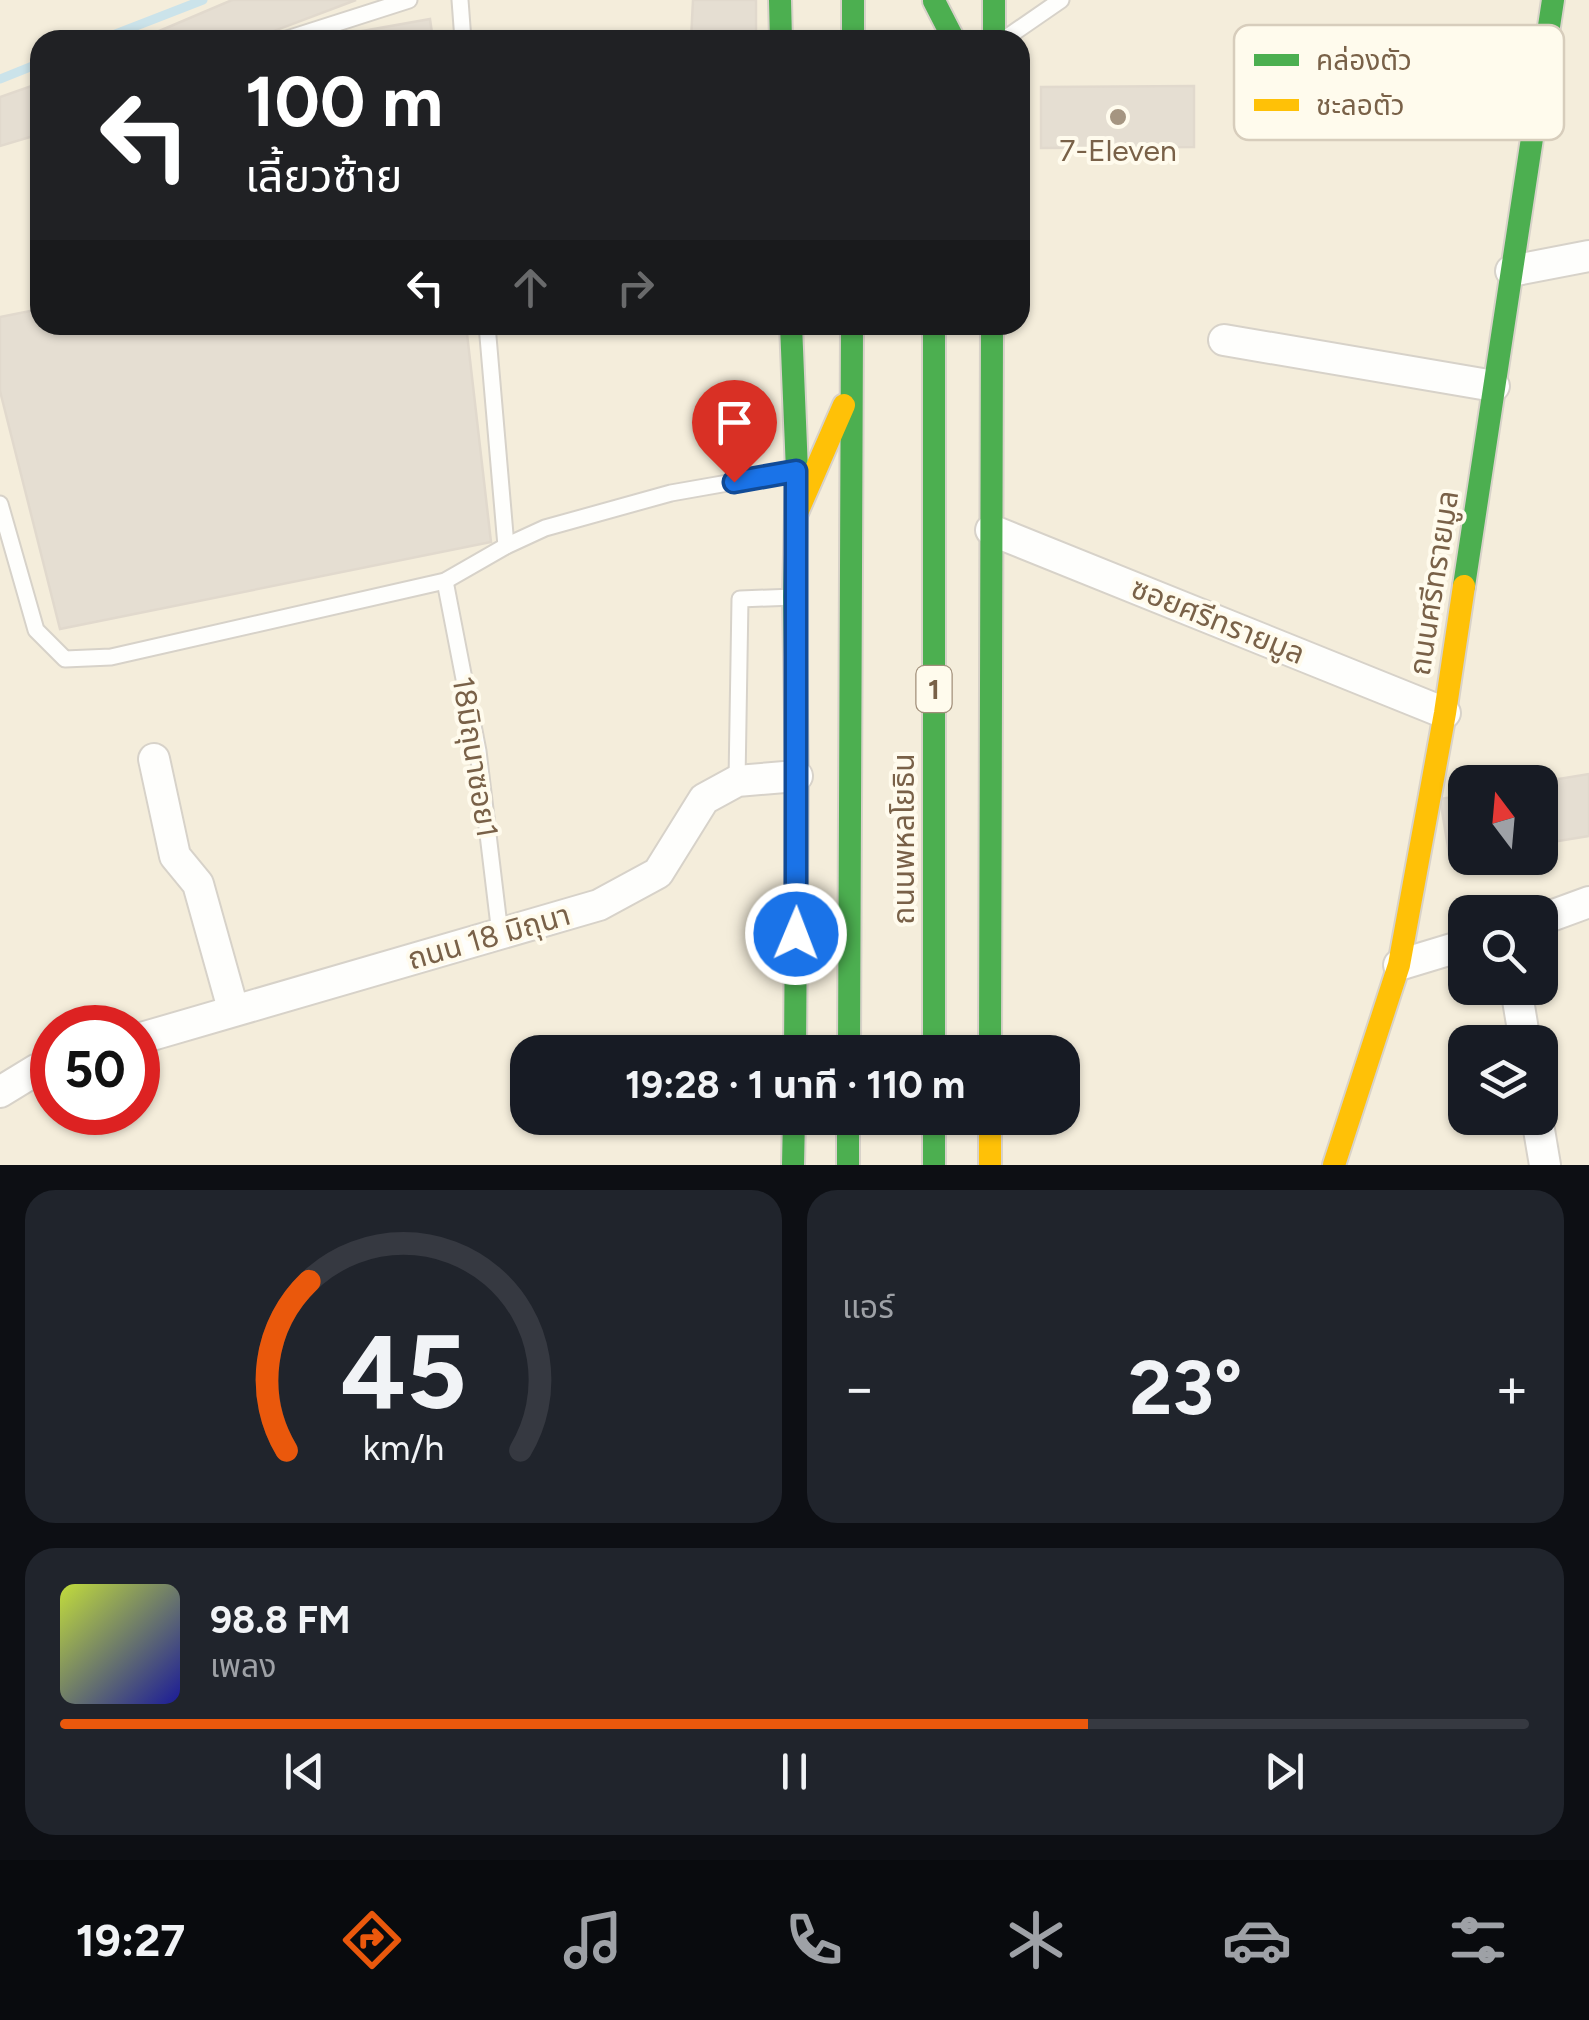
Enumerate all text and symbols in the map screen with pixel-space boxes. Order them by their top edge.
legend [1234,25,1564,140]
text: คล่องตัว [1316,43,1412,77]
text: 100 m [245,59,443,144]
icon: left [80,70,210,200]
text: ชะลอตัว [1316,88,1405,122]
marker: 7-Eleven [1107,106,1129,128]
place label: 7-Eleven [1059,132,1177,169]
text: เลี้ยวซ้าย [245,149,402,203]
icon: left [398,260,453,315]
icon: ahead [503,260,558,315]
icon: right [608,260,663,315]
pin [692,380,777,483]
icon: arrive [707,395,762,450]
street label: ถนนศรีทรายมูล [1401,488,1466,678]
street label: ซอยศรีทรายมูล [1126,569,1310,672]
road number: 1 [916,666,952,712]
street label: 18มิถุนาซอย1 [445,674,506,840]
street label: ถนนพหลโยธิน [885,753,922,925]
north arrow [1448,765,1558,875]
map controls [1448,765,1558,1135]
position arrow [744,882,848,986]
button: search [1448,895,1558,1005]
street label: ถนน 18 มิถุนา [403,896,574,977]
speed limit sign: 50 [30,1005,160,1135]
button: layers [1448,1025,1558,1135]
text: 19:28 · 1 นาที · 110 m [625,1062,965,1108]
text: แอร์ [842,1288,894,1326]
text: 45 [340,1309,467,1434]
text: 23° [1129,1343,1242,1433]
text: − [842,1355,876,1421]
text: + [1495,1355,1529,1421]
text: km/h [363,1426,444,1469]
text: 98.8 FM [210,1597,351,1643]
text: เพลง [210,1647,277,1685]
icon: previous [277,1744,332,1799]
icon: pause [767,1744,822,1799]
icon: next [1257,1744,1312,1799]
icon: directions [337,1905,407,1975]
icon: music [558,1905,628,1975]
icon: phone [779,1905,849,1975]
icon: climate [1001,1905,1071,1975]
icon: car [1222,1905,1292,1975]
icon: filters [1443,1905,1513,1975]
text: 19:27 [76,1913,185,1967]

